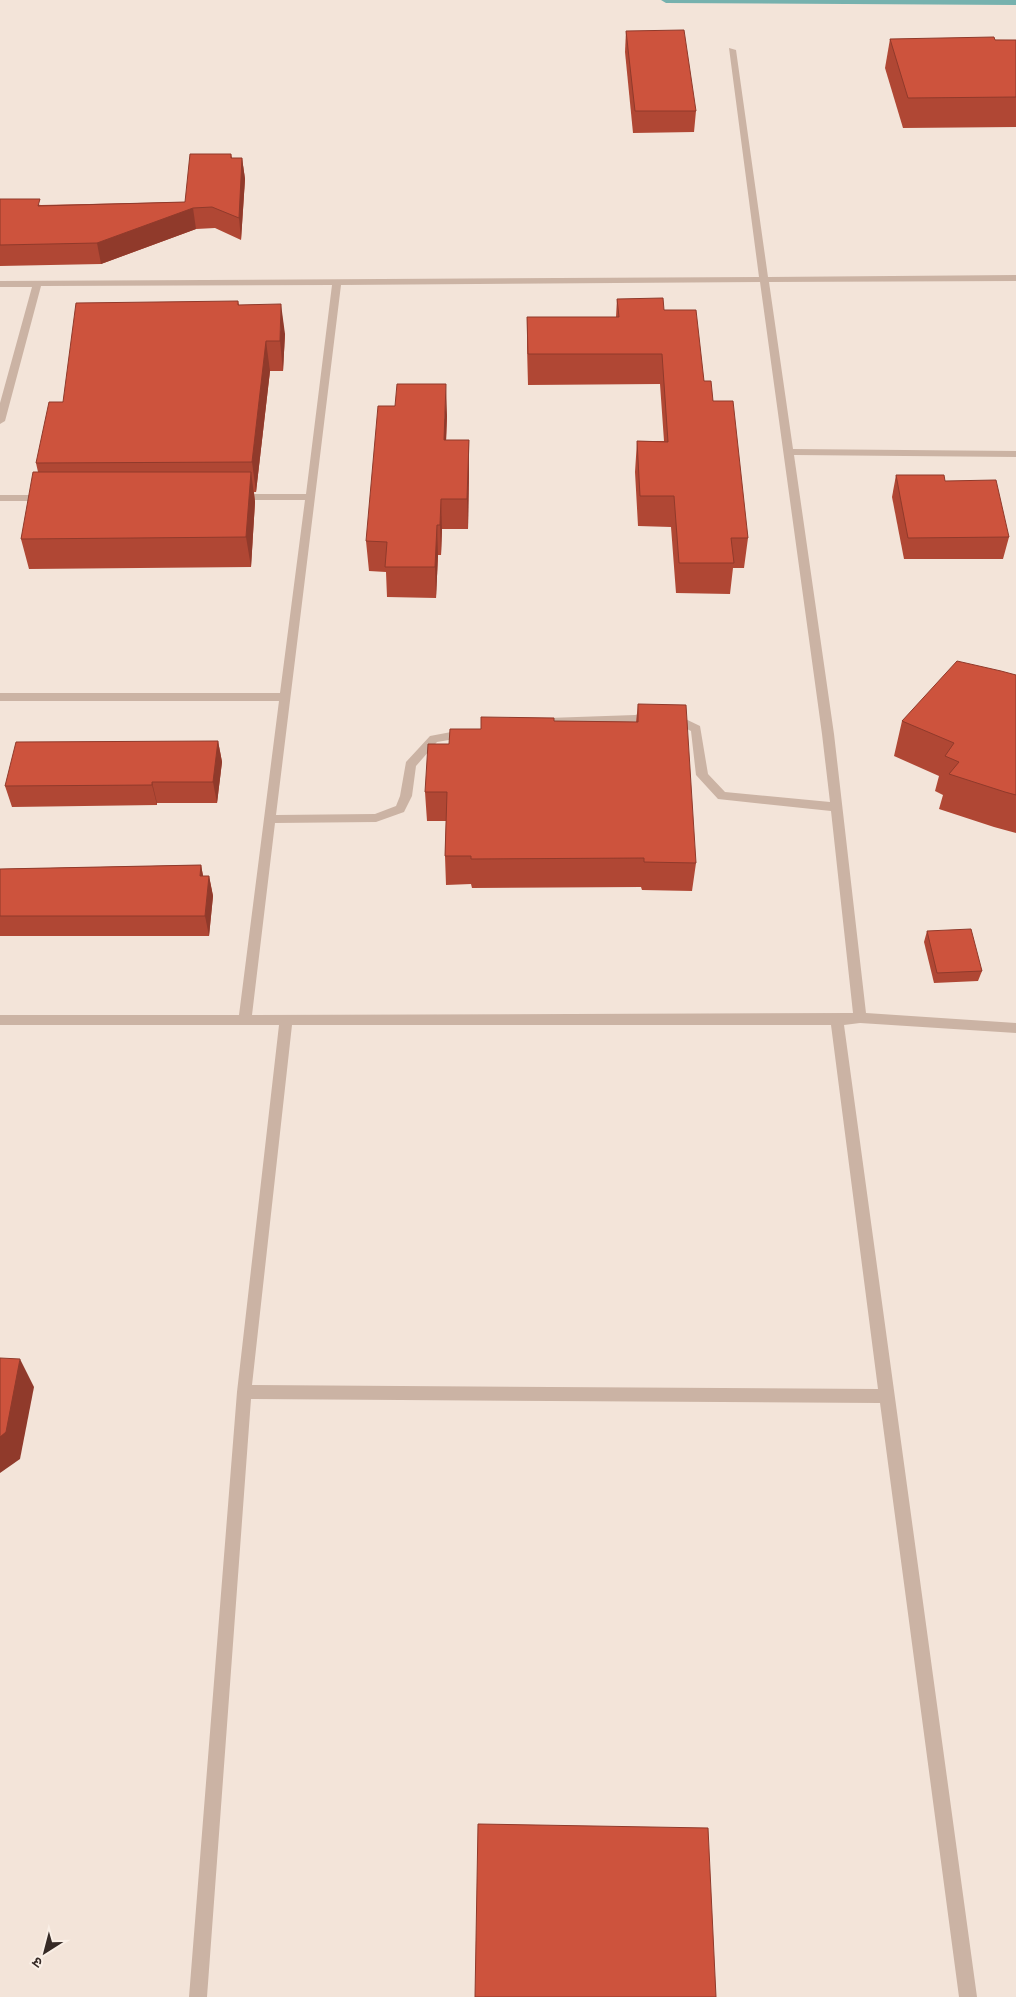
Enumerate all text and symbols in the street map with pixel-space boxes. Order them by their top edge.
north arrow [20,1927,70,1977]
text: उ [29,1953,45,1971]

